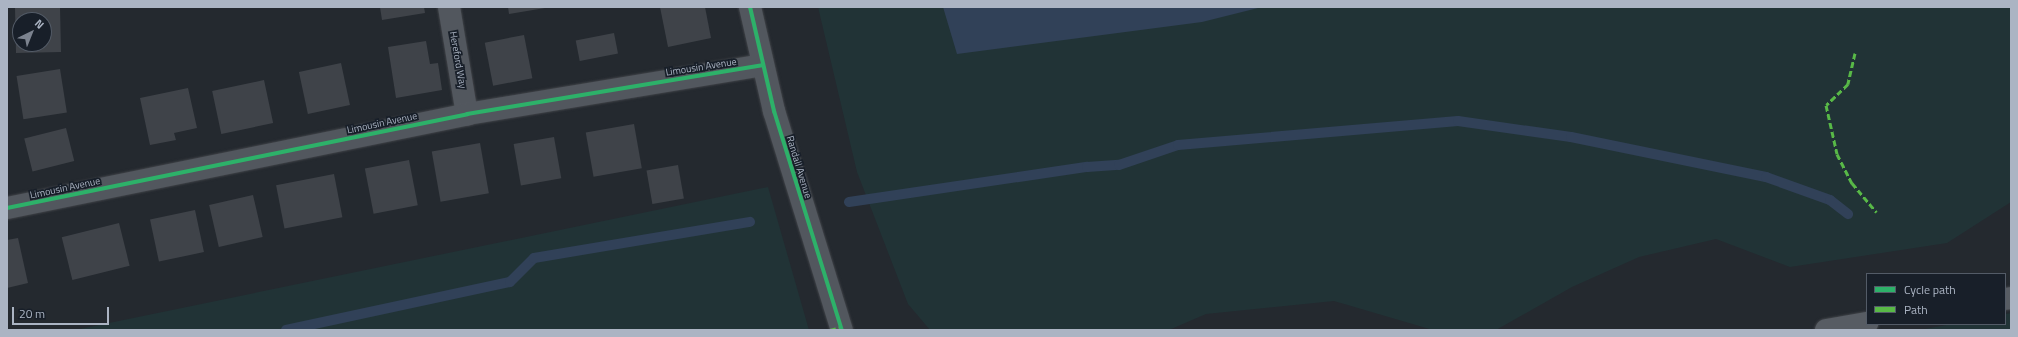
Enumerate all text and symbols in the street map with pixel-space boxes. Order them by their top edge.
north arrow [12,12,52,52]
text: N [31,16,48,32]
street label: Hereford Way [447,30,469,90]
street label: Limousin Avenue [665,55,737,79]
street label: Limousin Avenue [346,110,418,136]
street label: Randall Avenue [784,134,814,200]
street label: Limousin Avenue [29,175,101,201]
legend [1866,273,2006,325]
text: Cycle path [1904,280,1956,299]
scale bar [14,299,111,325]
text: Path [1904,300,1928,319]
text: 20 m [19,304,45,323]

